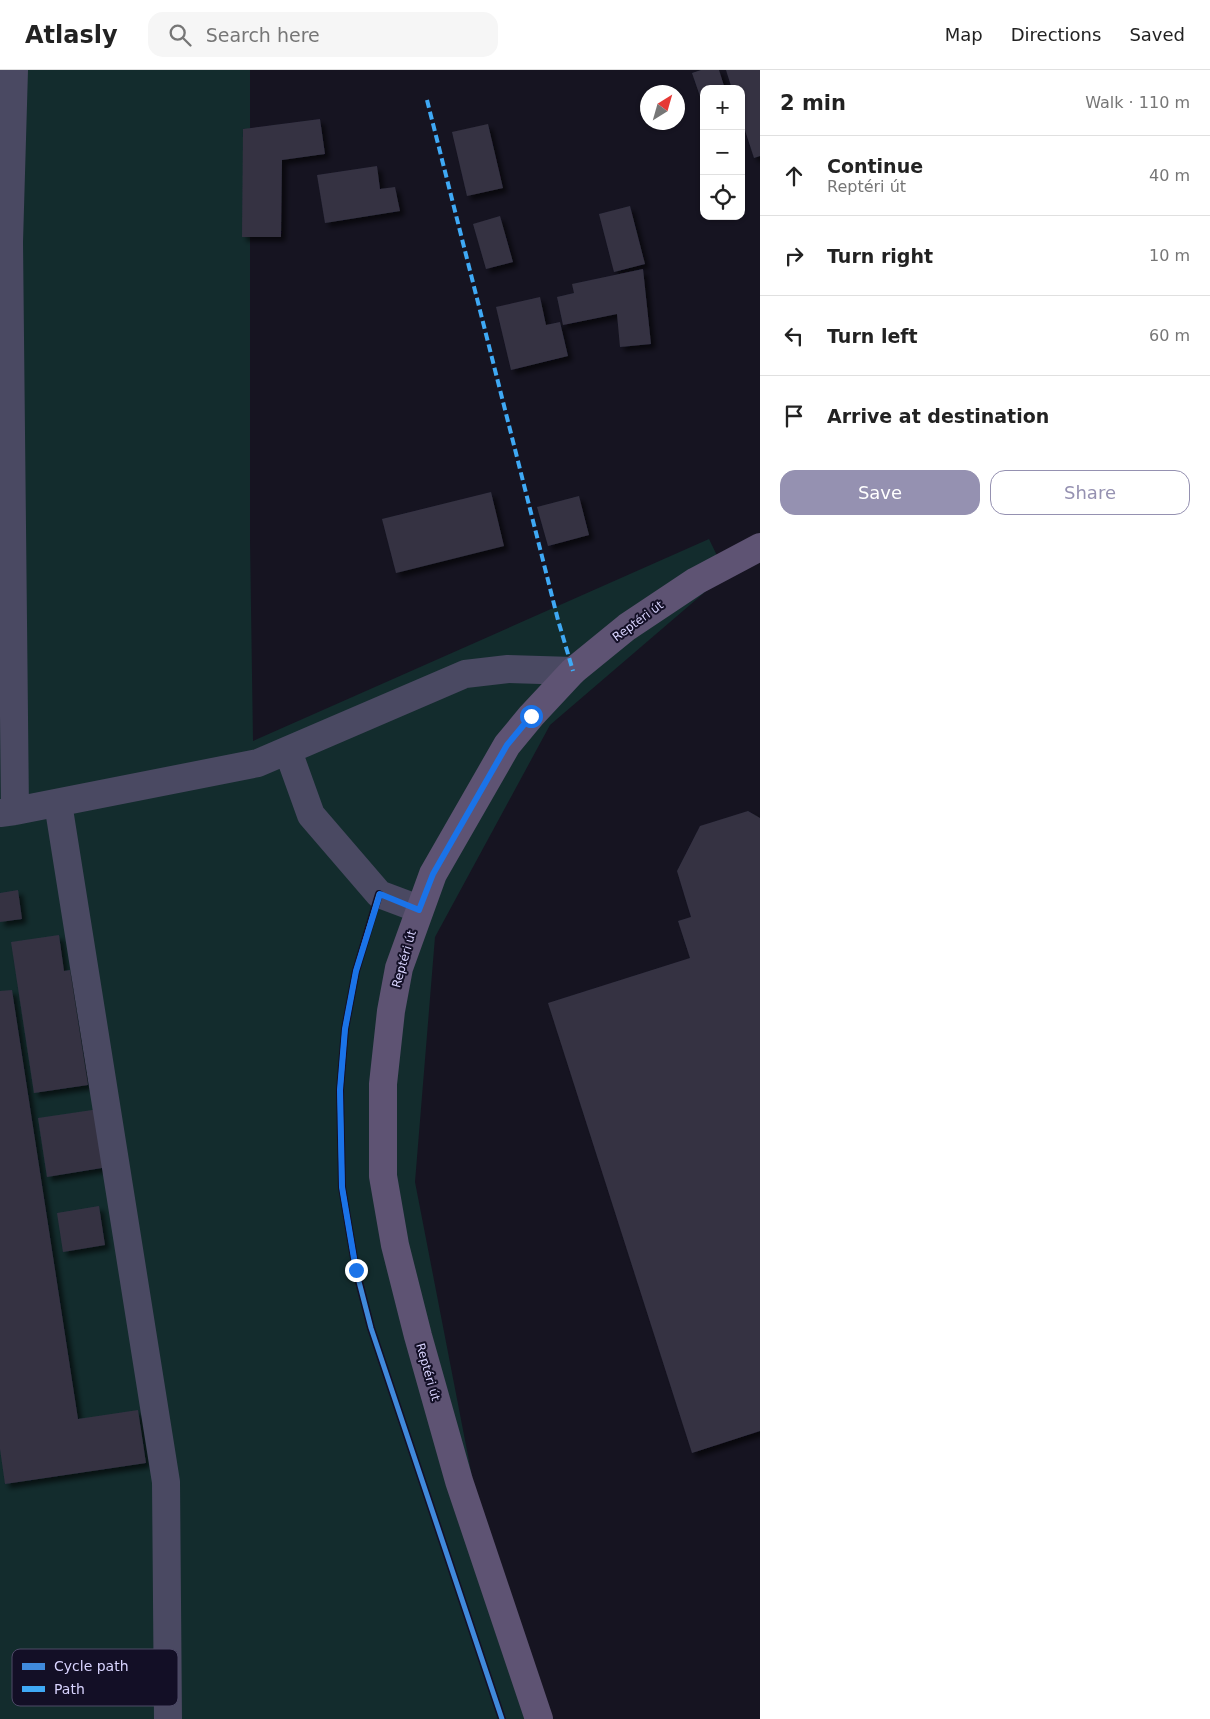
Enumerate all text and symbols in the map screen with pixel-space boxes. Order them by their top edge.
search box [148,12,498,57]
text: Atlasly [25,21,118,49]
icon: search [166,21,194,49]
text: Search here [206,24,320,46]
text: Map [945,24,983,45]
text: Directions [1011,24,1101,45]
text: Saved [1129,24,1185,45]
north arrow [640,85,685,130]
map controls [700,85,745,220]
button: + [700,85,745,130]
text: 2 min [780,91,846,115]
text: Walk · 110 m [1085,93,1190,112]
button: − [700,130,745,175]
text: Continue [827,155,923,177]
icon: ahead [780,162,808,190]
text: 40 m [1149,166,1190,185]
button: locate [700,175,745,220]
text: Reptéri út [827,177,906,196]
icon: right [780,242,808,270]
text: Turn right [827,245,933,267]
text: 10 m [1149,246,1190,265]
icon: left [780,322,808,350]
text: Turn left [827,325,918,347]
text: 60 m [1149,326,1190,345]
icon: arrive [780,402,808,430]
text: Arrive at destination [827,405,1049,427]
button: Save [780,470,980,515]
button: Share [990,470,1190,515]
street label: Reptéri út [610,598,666,644]
route start [520,705,543,728]
street label: Reptéri út [389,928,419,989]
route end [345,1259,368,1282]
street label: Reptéri út [413,1342,443,1403]
legend [12,1649,178,1706]
text: Cycle path [54,1658,129,1674]
text: Path [54,1681,85,1697]

